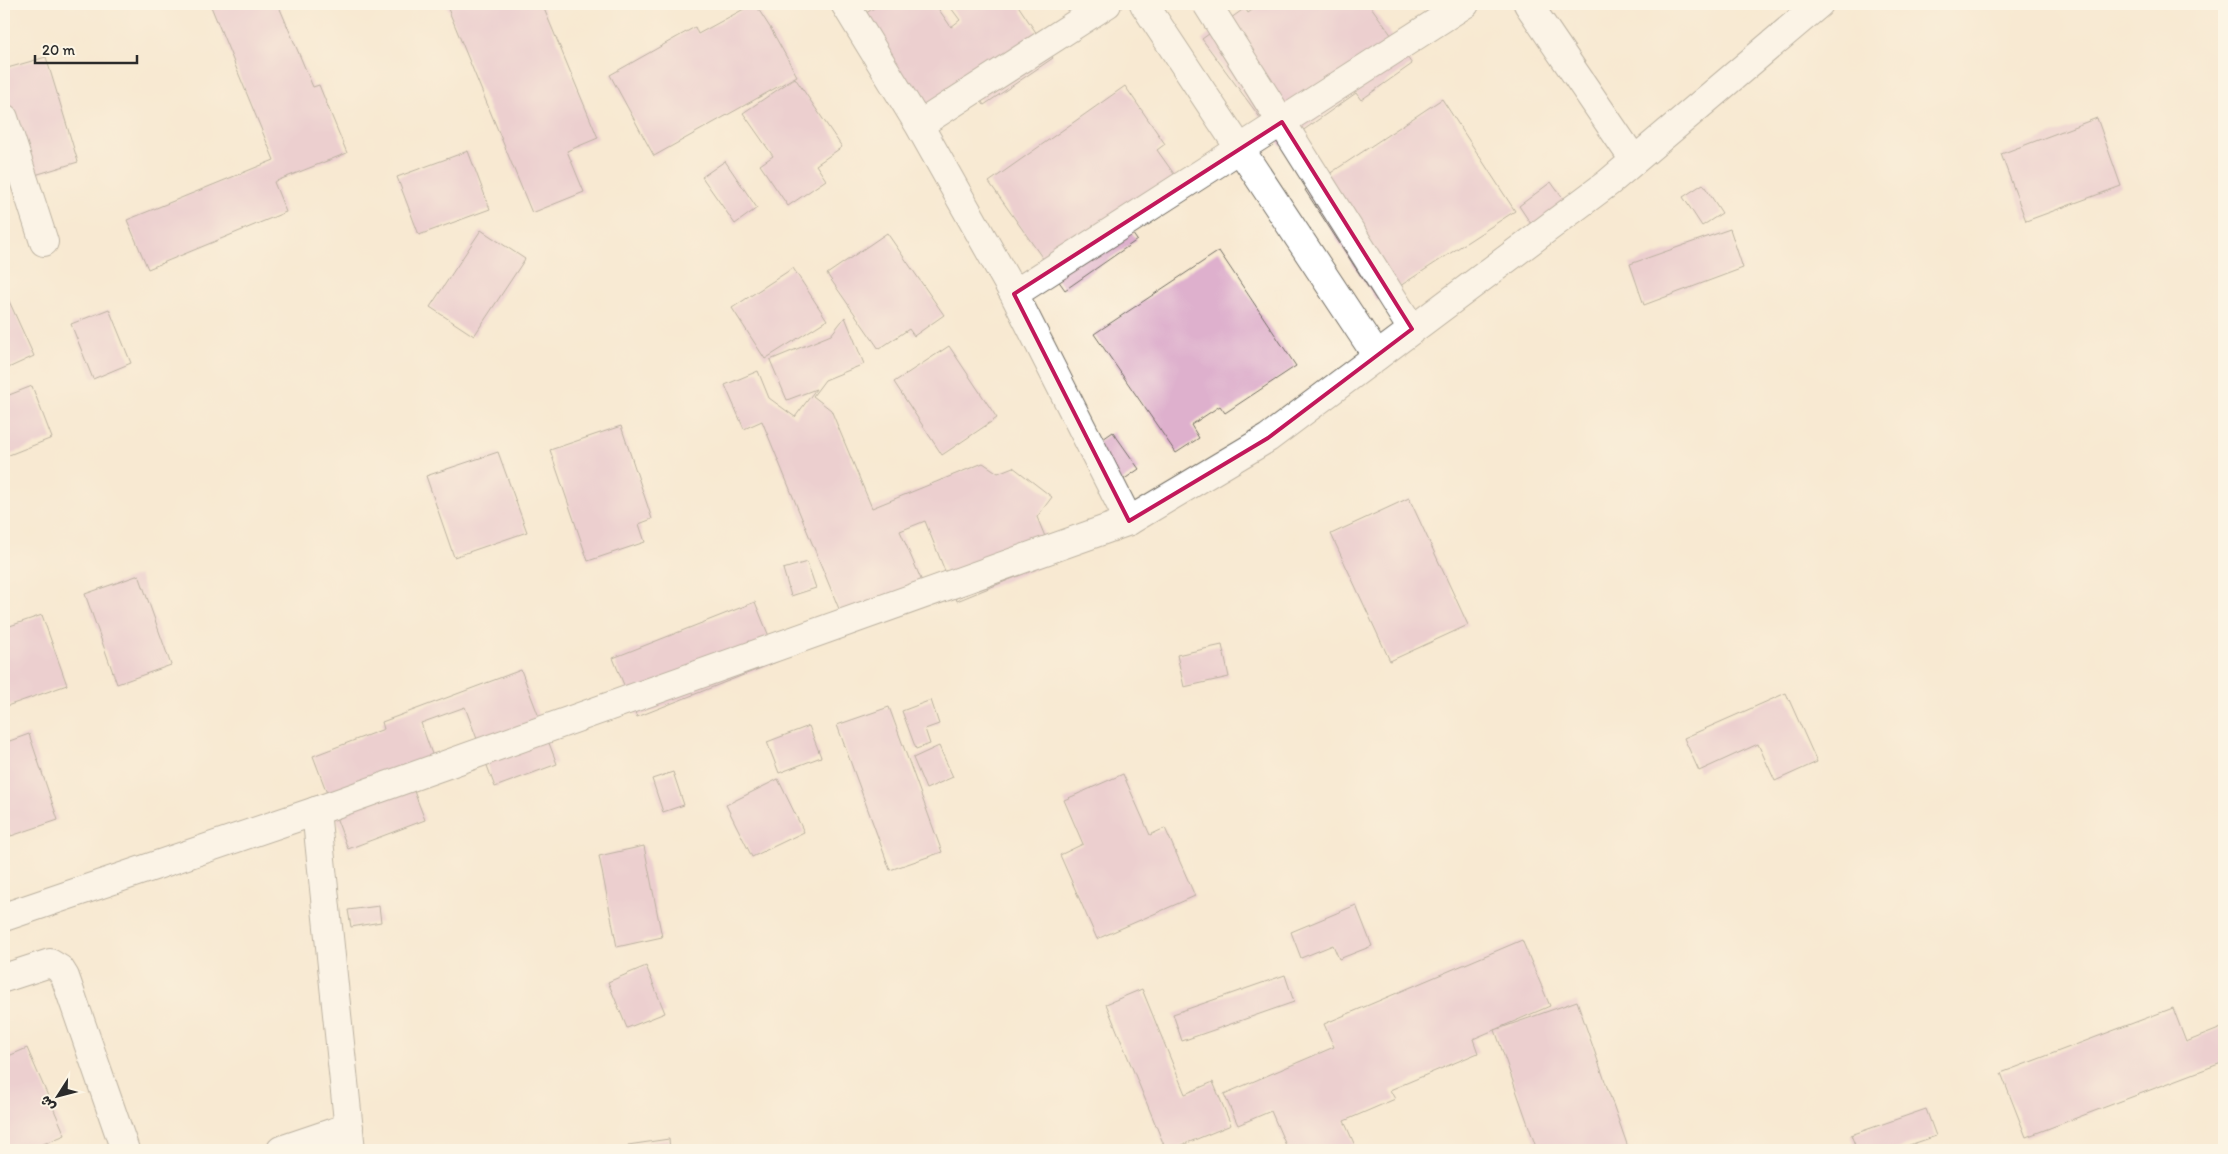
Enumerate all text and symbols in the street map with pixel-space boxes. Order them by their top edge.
scale bar [35,32,138,64]
text: 20 m [42,41,76,59]
north arrow [32,1072,82,1122]
text: ش [36,1092,59,1115]

